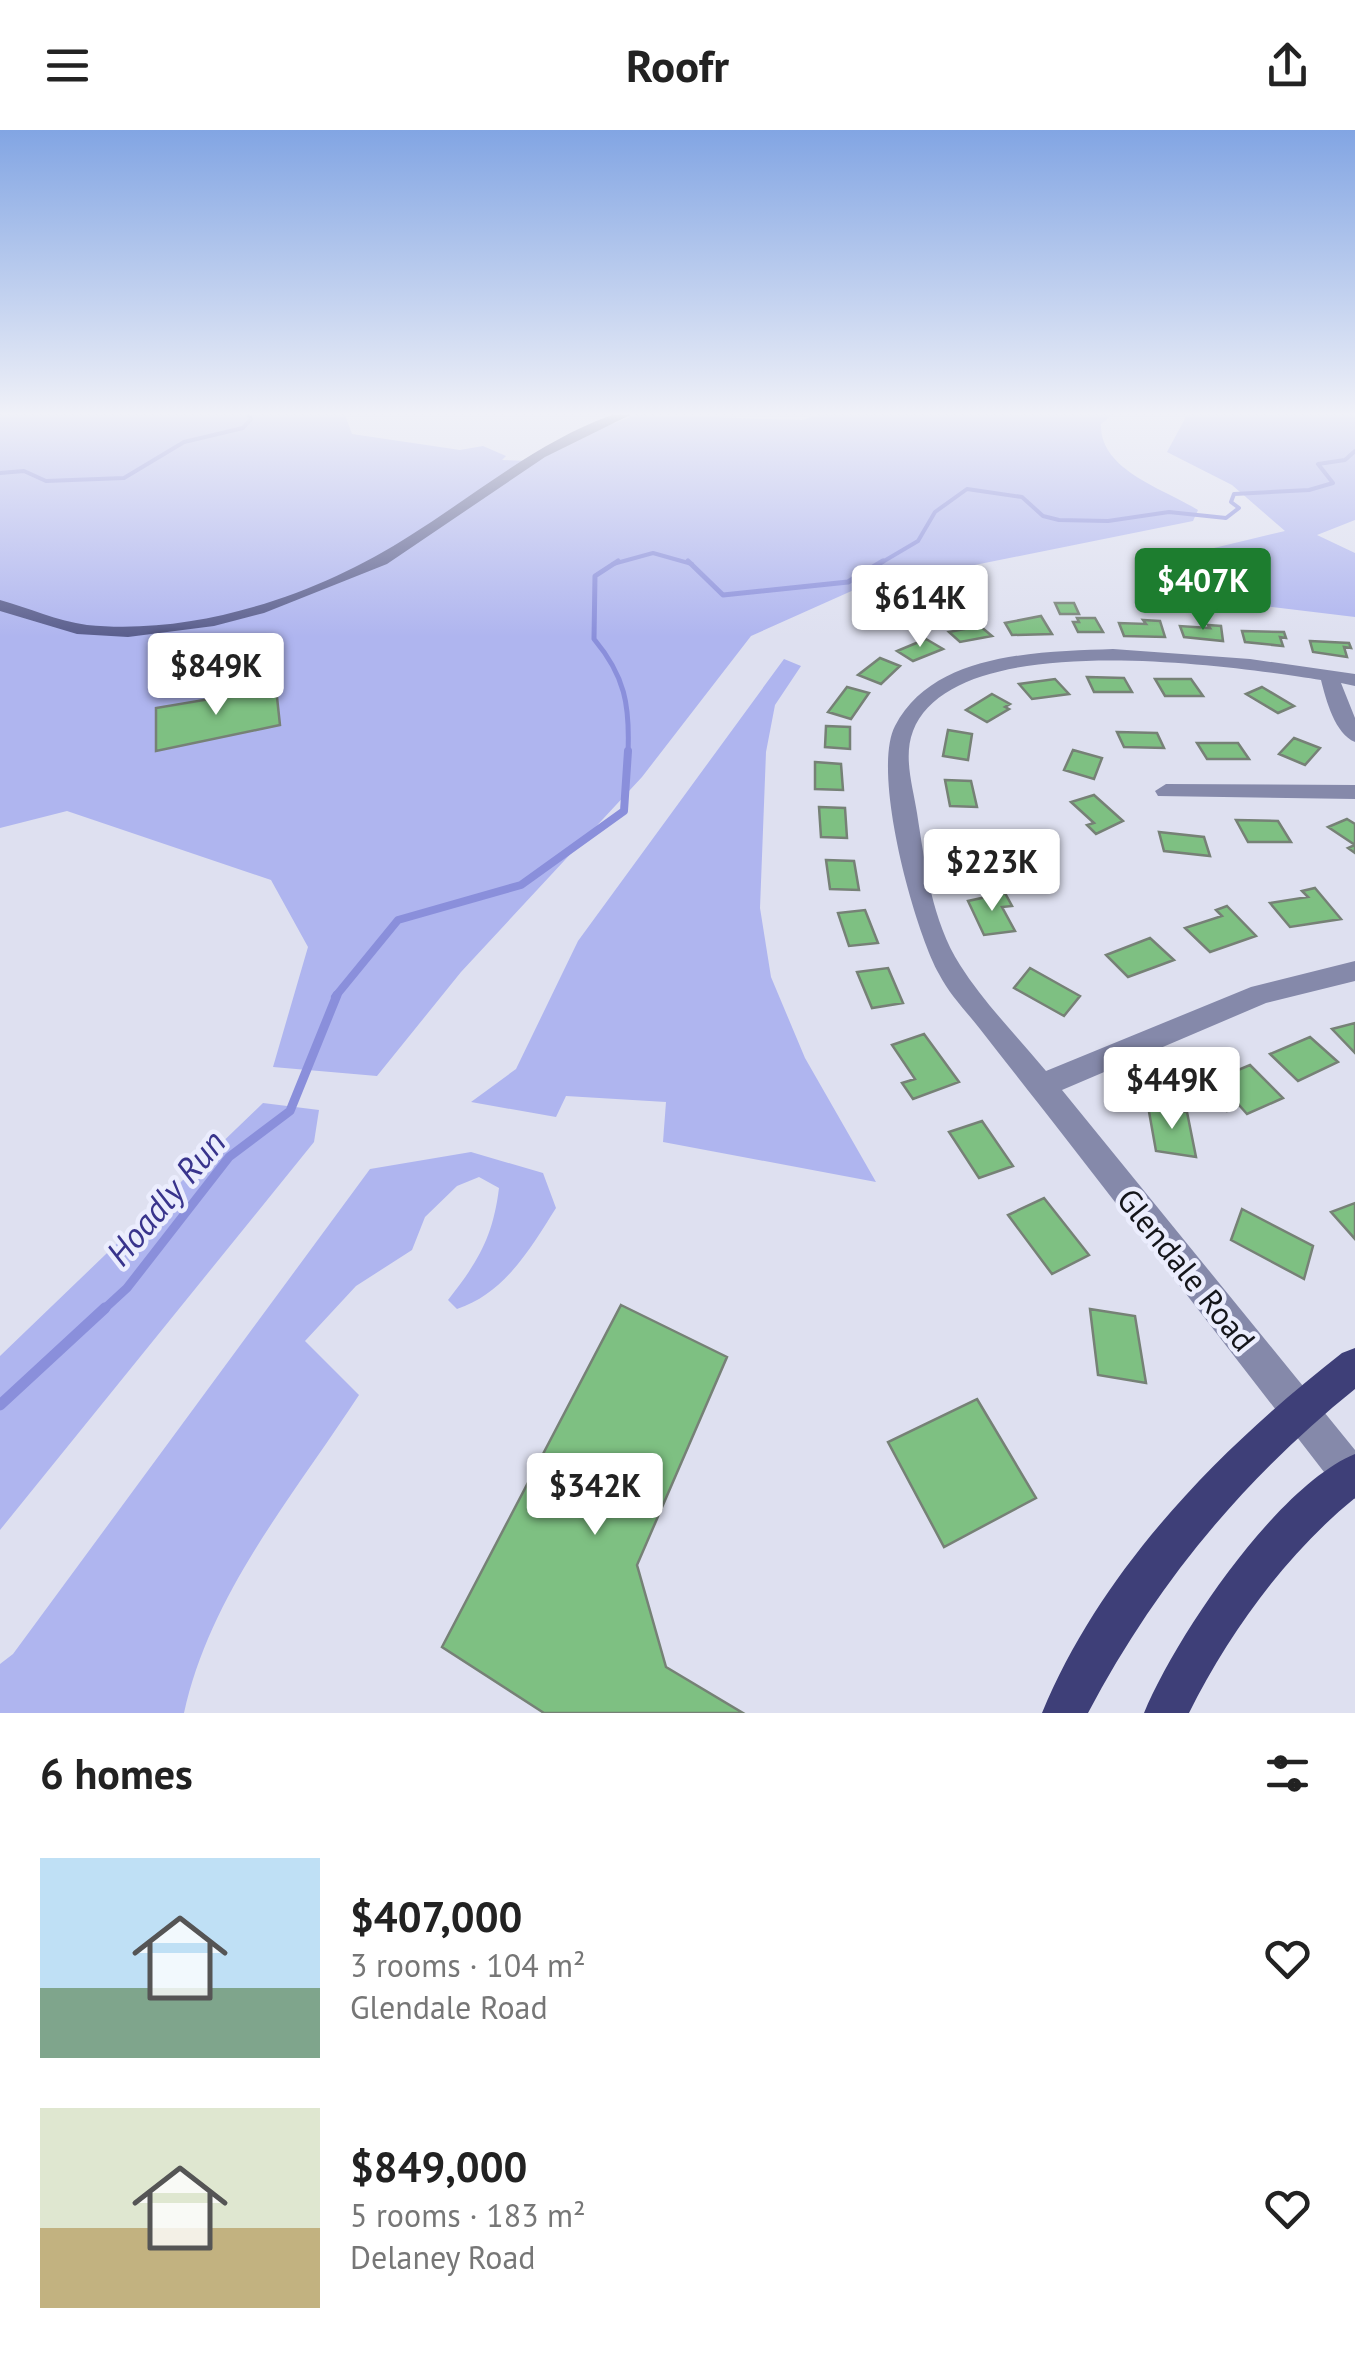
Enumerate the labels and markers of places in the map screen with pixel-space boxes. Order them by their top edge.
pin: $407K [1133,548,1273,633]
pin: $614K [850,565,990,650]
pin: $849K [146,633,286,718]
pin: $223K [922,829,1062,914]
pin: $449K [1102,1047,1242,1132]
pin: $342K [525,1453,665,1538]

